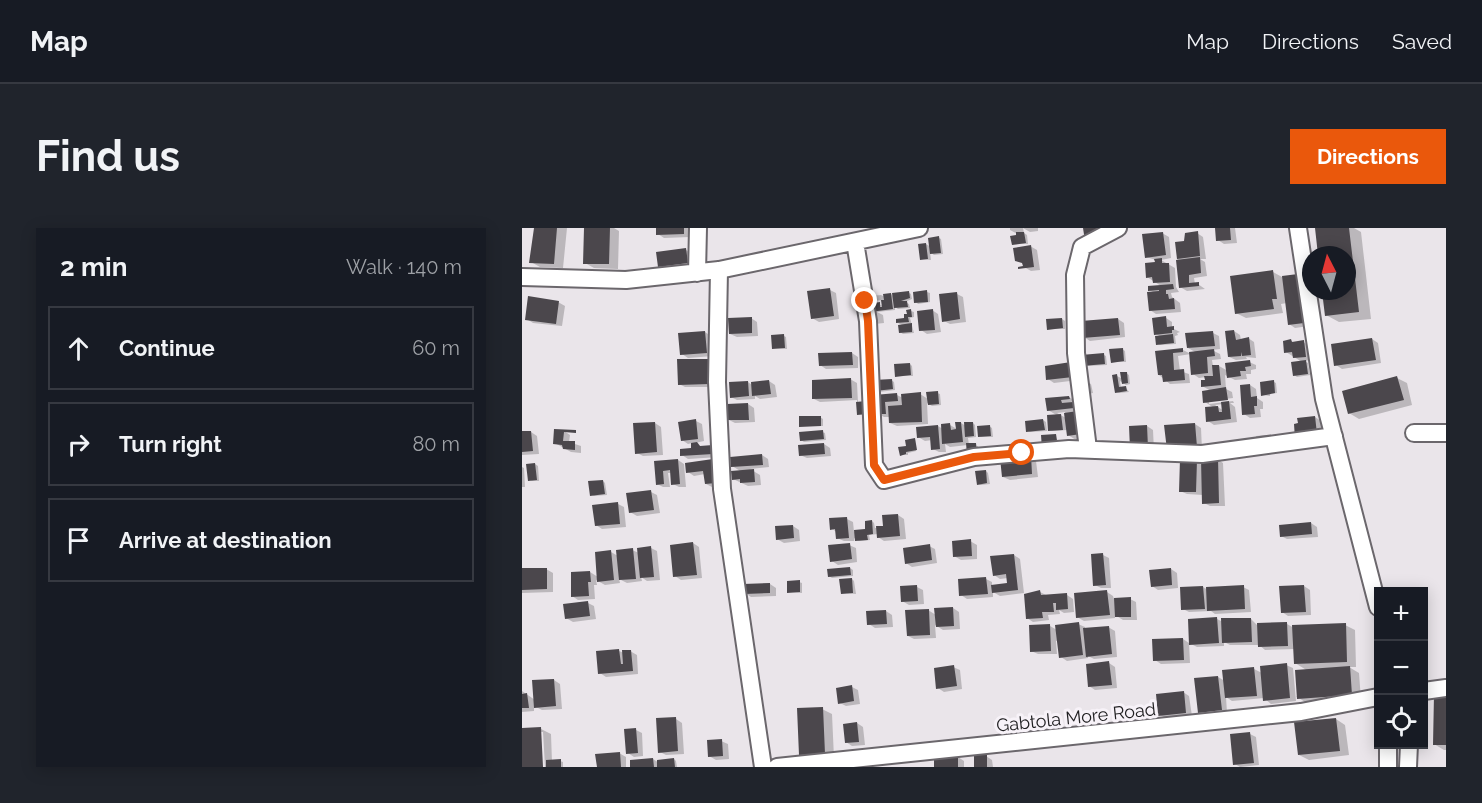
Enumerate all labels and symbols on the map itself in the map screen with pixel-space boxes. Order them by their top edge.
north arrow [1302,246,1356,300]
route end [851,287,877,313]
route start [1008,439,1034,465]
street label: Gabtola More Road [995,698,1157,736]

